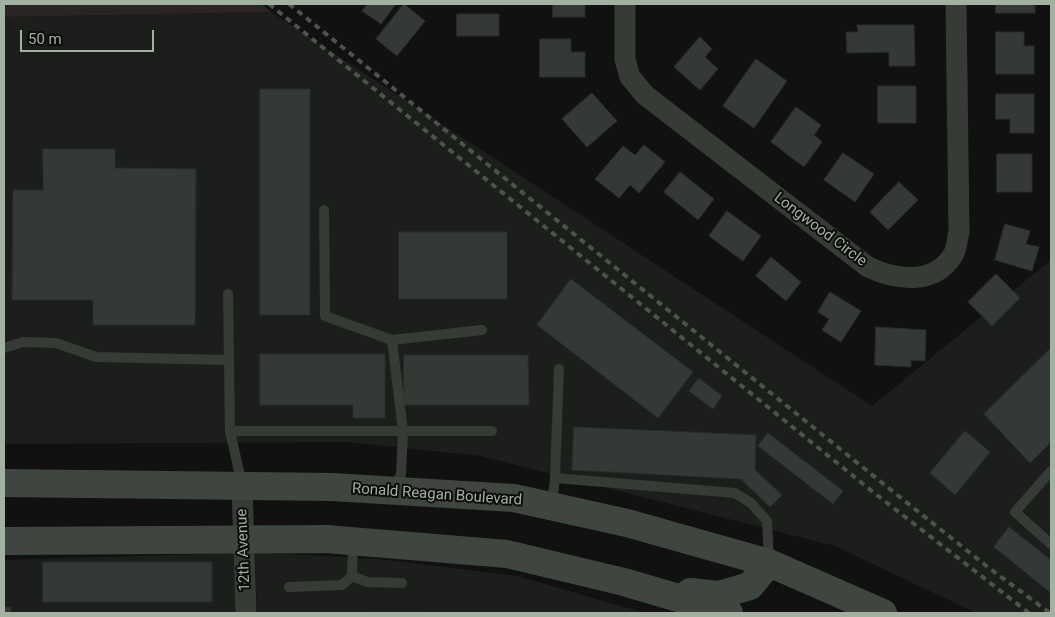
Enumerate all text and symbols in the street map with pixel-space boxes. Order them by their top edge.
scale bar [22,20,156,52]
text: 50 m [28,30,62,48]
street label: Longwood Circle [770,189,870,271]
street label: Ronald Reagan Boulevard [351,480,523,510]
street label: 12th Avenue [234,508,254,592]

